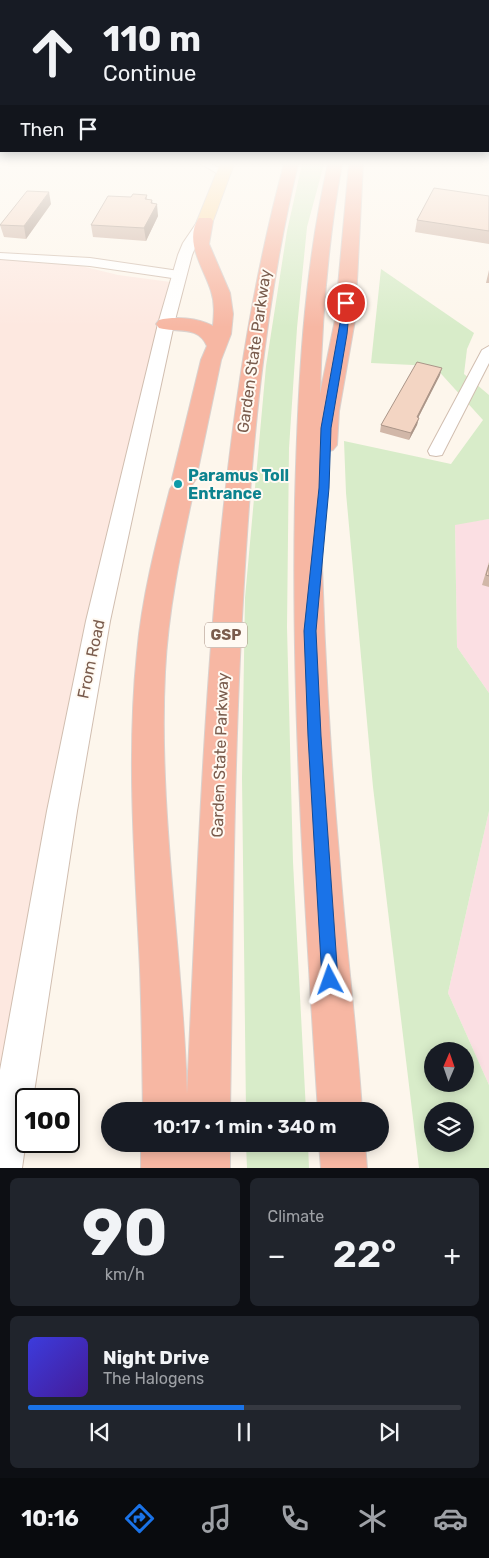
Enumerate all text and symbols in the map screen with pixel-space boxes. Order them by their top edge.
text: 110 m [103,18,201,60]
icon: ahead [20,20,85,85]
text: Continue [103,60,196,87]
icon: arrive [74,115,102,143]
text: Then [20,118,64,141]
street label: Garden State Parkway [233,268,275,434]
pin [325,282,367,324]
icon: arrive [332,289,360,317]
place label: Paramus Toll Entrance [188,466,289,503]
marker: Paramus Toll Entrance [172,478,184,490]
street label: From Road [73,618,109,700]
road number: GSP [205,622,247,648]
street label: Garden State Parkway [208,672,232,838]
position arrow [303,953,355,1005]
north arrow [424,1042,474,1092]
map controls [424,1042,474,1152]
speed limit sign: 100 [15,1088,80,1153]
button: layers [424,1102,474,1152]
text: 10:17 · 1 min · 340 m [153,1115,337,1138]
text: 90 [82,1194,168,1271]
text: Climate [268,1207,324,1226]
text: 22° [333,1231,396,1277]
text: − [268,1239,286,1272]
text: + [444,1239,461,1272]
text: km/h [105,1265,145,1284]
text: Night Drive [103,1346,209,1369]
text: The Halogens [103,1369,204,1388]
icon: previous [86,1418,114,1446]
icon: pause [230,1418,258,1446]
icon: next [375,1418,403,1446]
icon: directions [122,1501,157,1536]
icon: music [199,1501,234,1536]
icon: phone [277,1501,312,1536]
icon: climate [355,1501,390,1536]
icon: car [433,1501,468,1536]
text: 10:16 [21,1505,79,1532]

